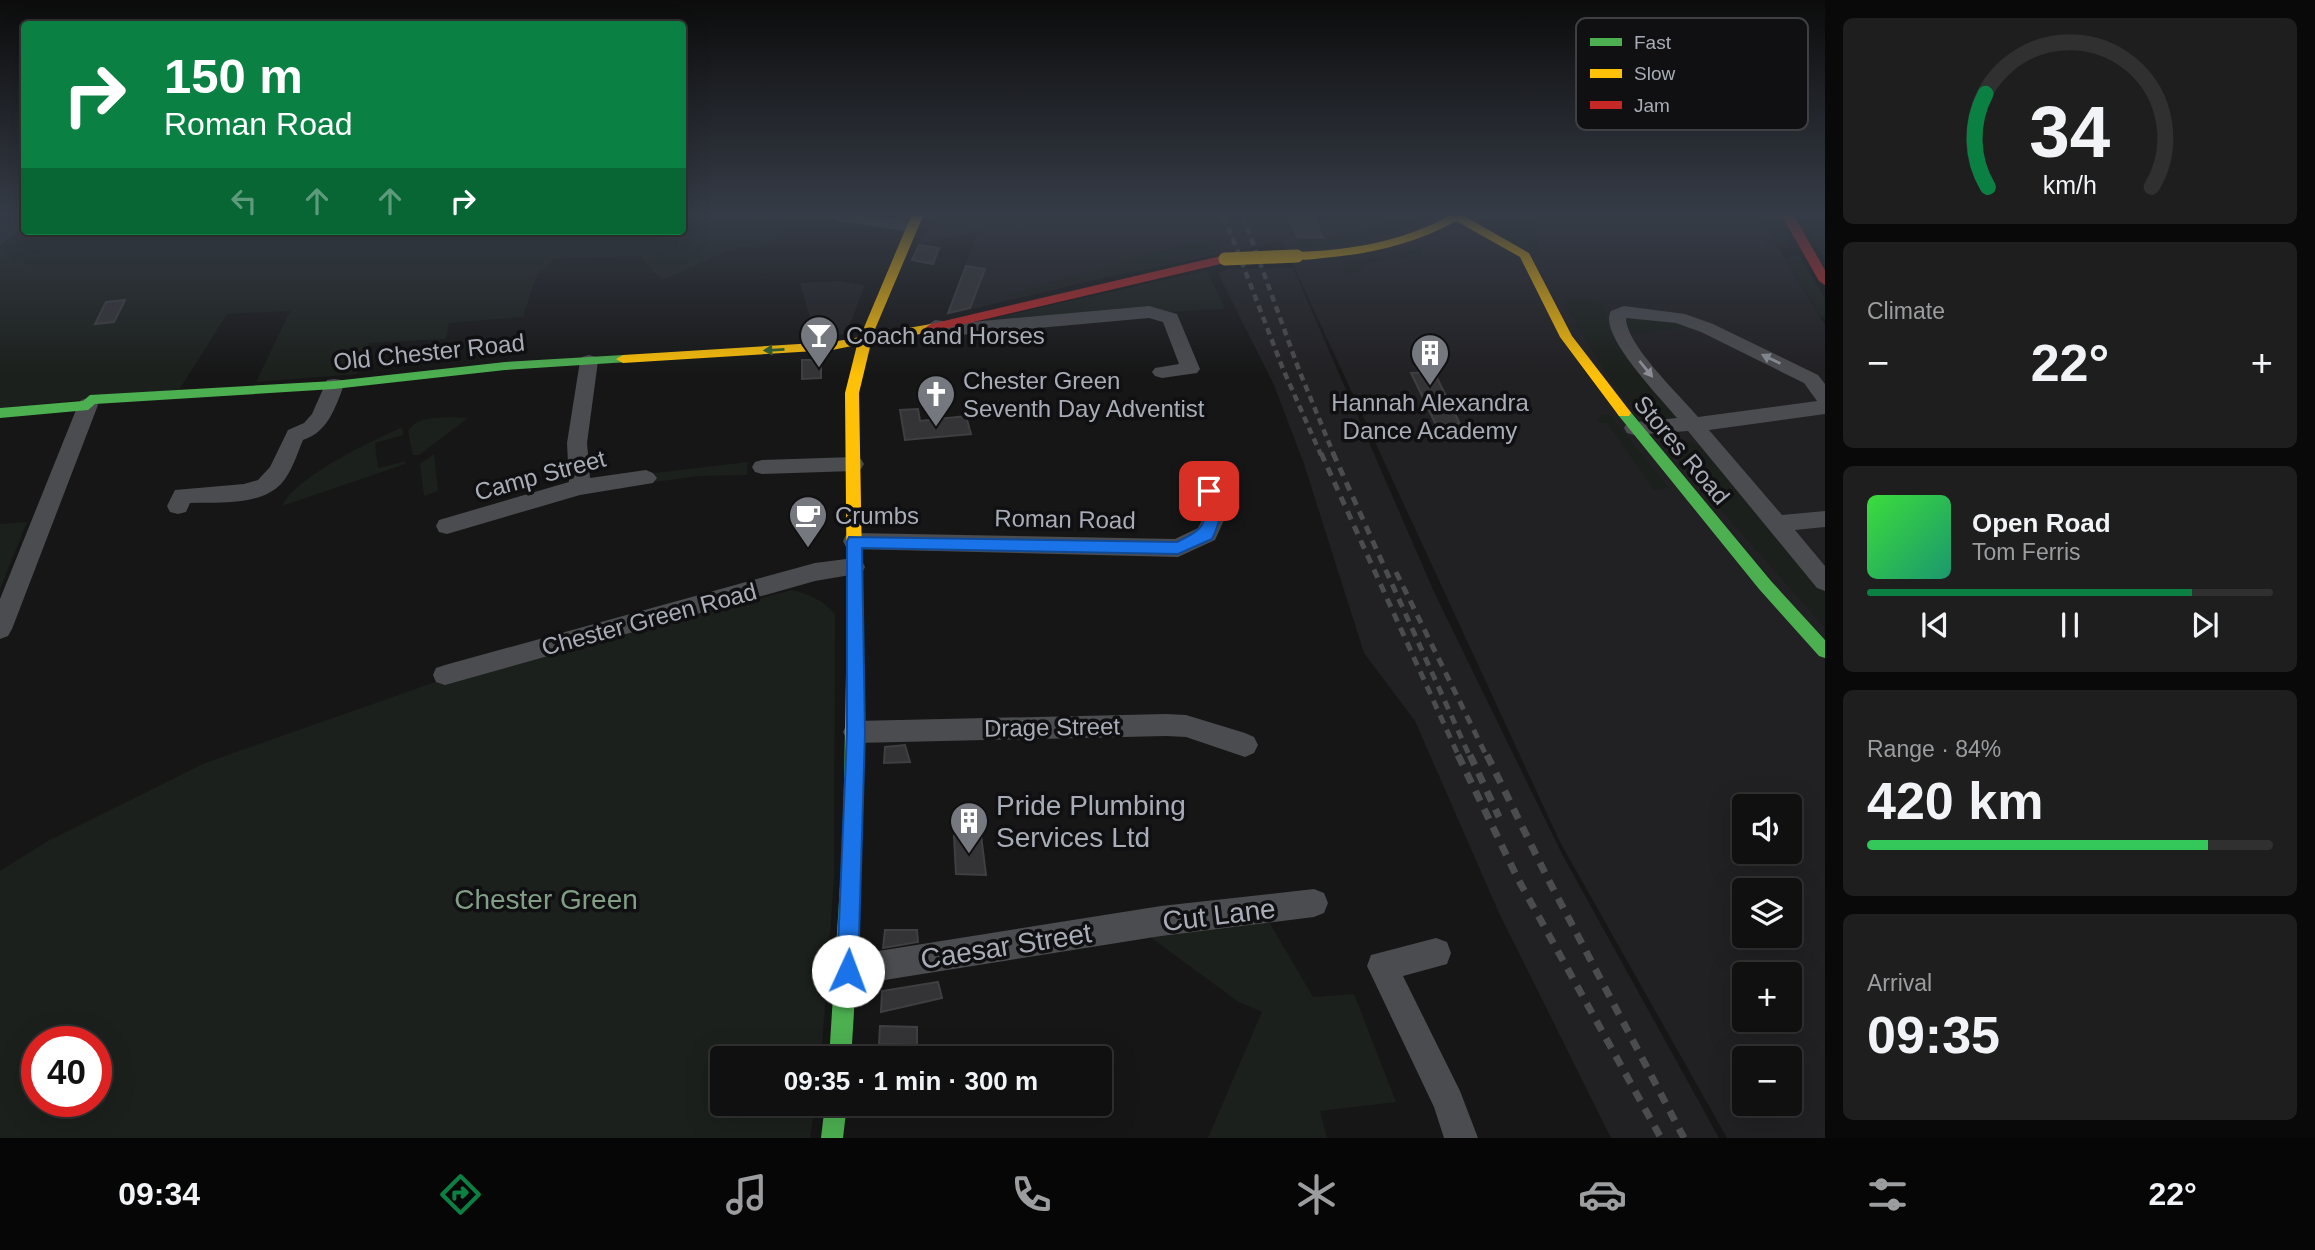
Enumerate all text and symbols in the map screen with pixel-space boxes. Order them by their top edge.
legend [1576,18,1808,130]
text: Fast [1634,32,1672,53]
icon: right [49,49,140,140]
text: 150 m [164,49,303,103]
text: Slow [1634,63,1675,84]
text: 34 [2030,91,2111,172]
text: Jam [1634,95,1670,116]
text: Roman Road [164,106,353,142]
text: km/h [2043,171,2097,199]
icon: left [225,182,263,220]
icon: ahead [298,182,336,220]
icon: ahead [371,182,409,220]
icon: right [444,182,482,220]
text: Climate [1867,298,1945,324]
bar icon: Coach and Horses [798,314,840,369]
place label: Coach and Horses [846,322,1045,349]
street label: Old Chester Road [332,329,526,375]
building icon: Hannah Alexandra Dance Academy [1409,332,1451,387]
text: 22° [2031,334,2109,392]
text: − [1867,342,1889,384]
text: + [2251,342,2273,384]
one-way arrow [763,345,785,356]
one-way arrow [1761,353,1781,365]
one-way arrow [1638,360,1653,377]
place label: Chester Green Seventh Day Adventist [963,367,1205,422]
church icon: Chester Green Seventh Day Adventist [915,373,957,428]
place label: Hannah Alexandra Dance Academy [1331,389,1529,444]
street label: Stores Road [1629,390,1735,510]
street label: Camp Street [471,444,609,505]
pin [1179,461,1239,521]
icon: arrive [1190,472,1228,510]
cafe icon: Crumbs [787,494,829,549]
place label: Crumbs [835,502,919,529]
street label: Roman Road [994,504,1136,534]
text: Open Road [1972,508,2111,538]
text: Tom Ferris [1972,539,2081,565]
street label: Chester Green Road [539,577,759,661]
icon: previous [1916,606,1954,644]
icon: pause [2051,606,2089,644]
icon: next [2186,606,2224,644]
street label: Drage Street [984,712,1121,742]
text: Range · 84% [1867,736,2001,762]
text: 420 km [1867,772,2043,830]
place label: Pride Plumbing Services Ltd [996,790,1186,853]
map controls [1732,794,1802,1116]
button: sound [1732,794,1802,864]
building icon: Pride Plumbing Services Ltd [948,800,990,855]
button: layers [1732,878,1802,948]
park label: Chester Green [454,884,638,915]
street label: Cut Lane [1161,893,1277,937]
street label: Caesar Street [918,917,1094,975]
position arrow [811,934,885,1008]
button: + [1732,962,1802,1032]
text: Arrival [1867,970,1932,996]
text: 09:35 [1867,1006,2000,1064]
speed limit sign: 40 [21,1026,112,1117]
button: − [1732,1046,1802,1116]
text: 09:35 · 1 min · 300 m [784,1066,1038,1096]
icon: directions [436,1170,485,1219]
icon: music [722,1170,771,1219]
icon: phone [1007,1170,1056,1219]
icon: climate [1292,1170,1341,1219]
icon: car [1578,1170,1627,1219]
icon: filters [1863,1170,1912,1219]
text: 09:34 [118,1176,200,1212]
text: 22° [2148,1176,2197,1212]

